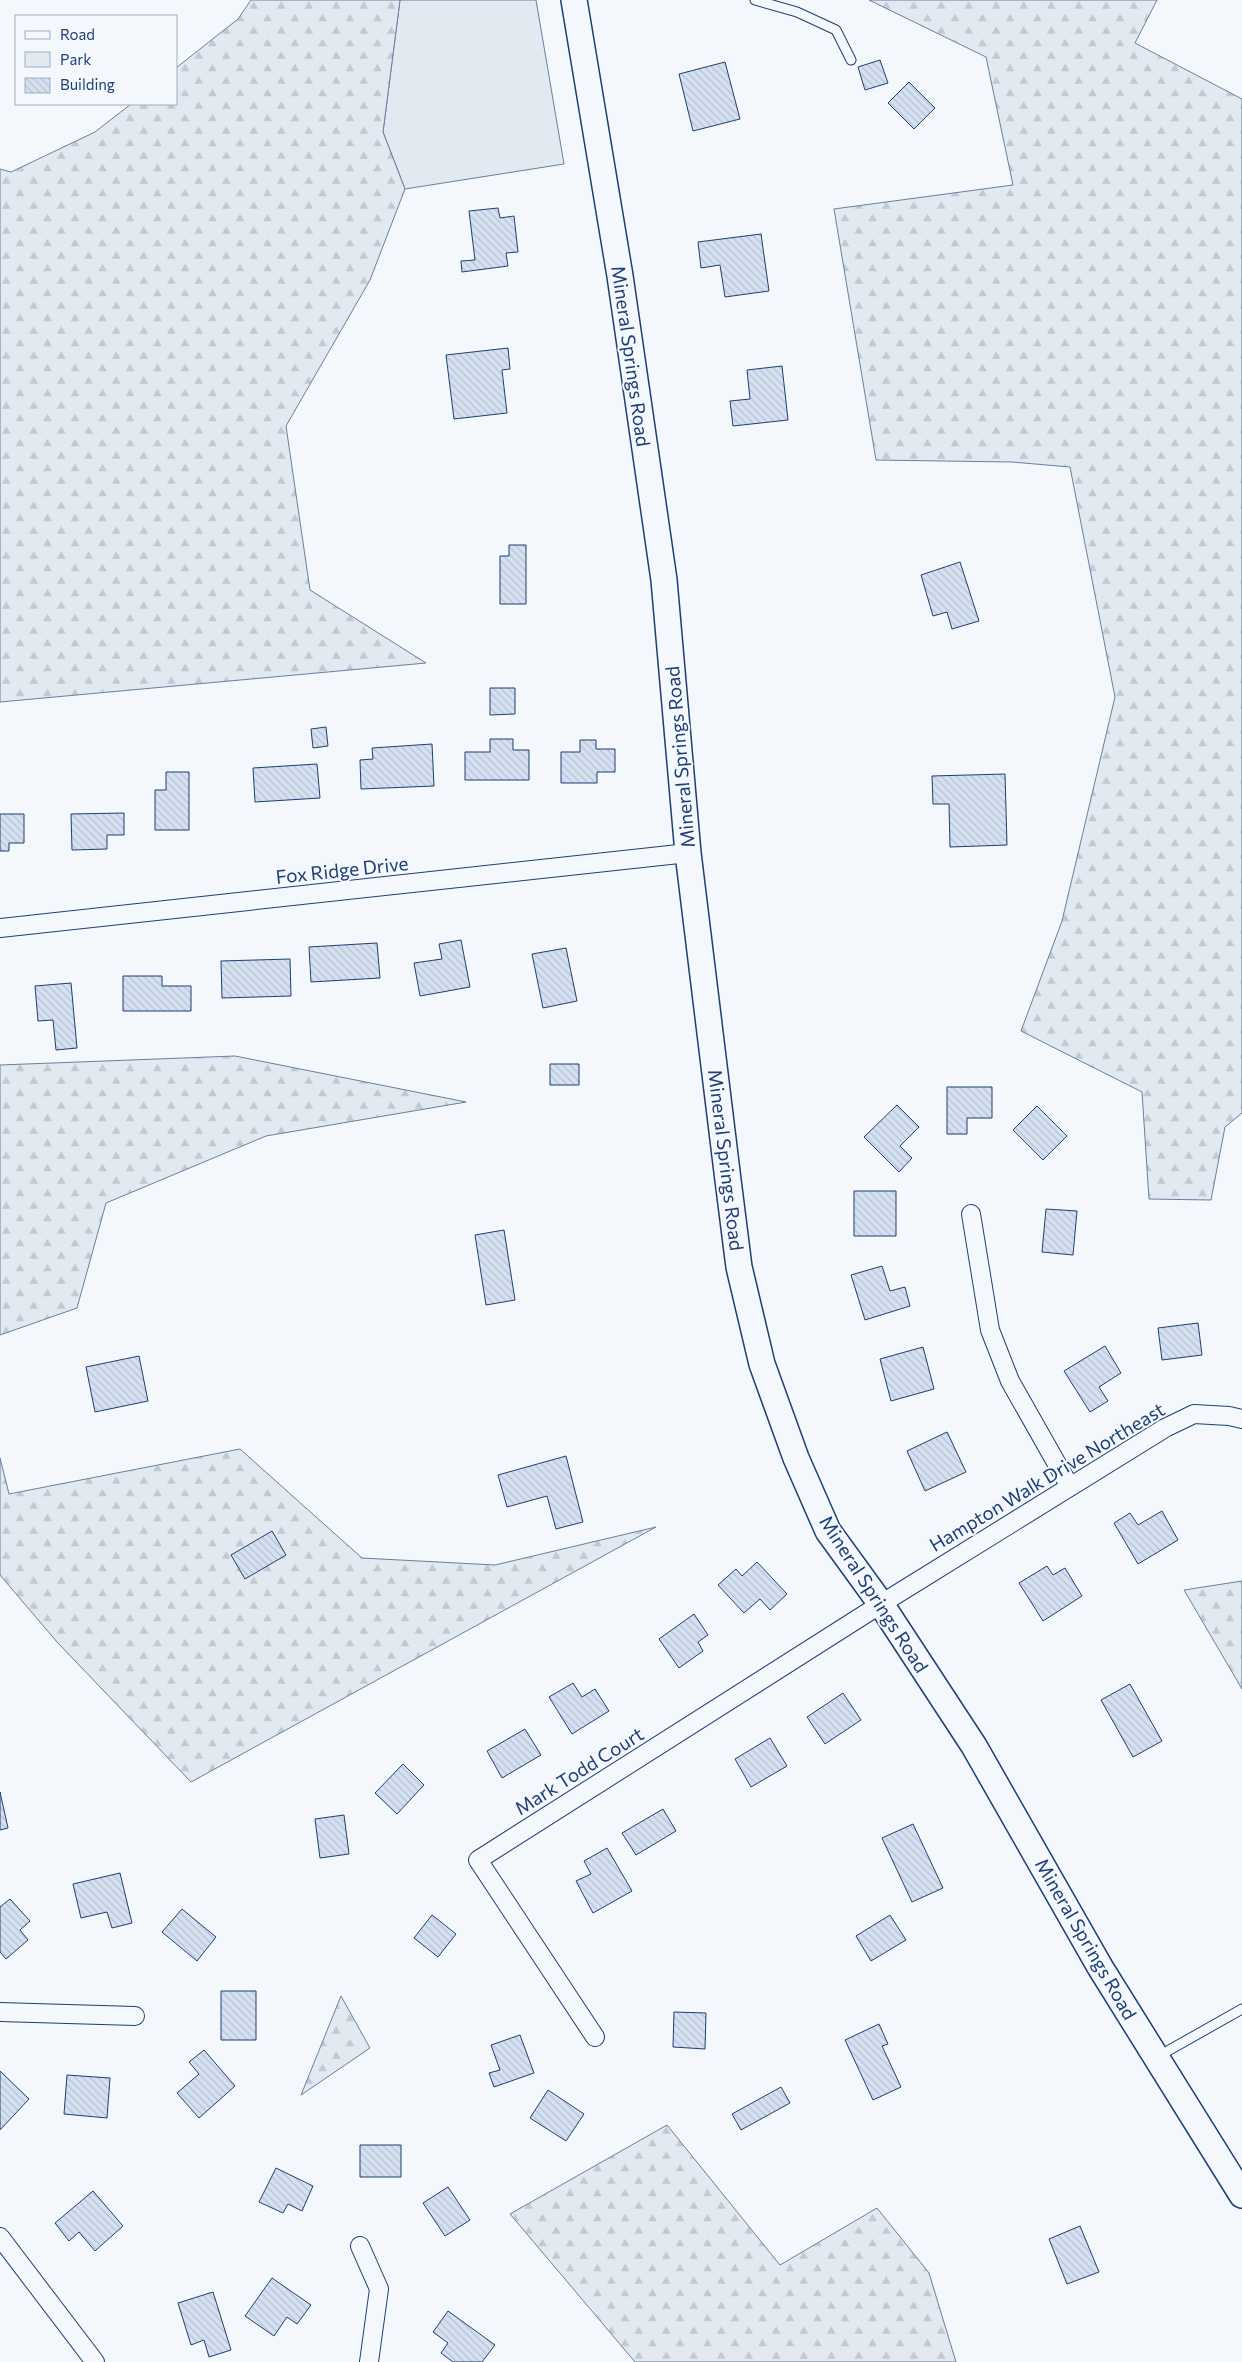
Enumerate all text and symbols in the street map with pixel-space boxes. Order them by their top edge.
legend [15,15,178,105]
text: Road [60,25,95,43]
text: Park [60,50,91,68]
text: Building [60,75,115,93]
street label: Mineral Springs Road [607,264,656,448]
street label: Mineral Springs Road [660,665,699,849]
street label: Fox Ridge Drive [274,851,409,888]
street label: Mineral Springs Road [704,1068,749,1252]
street label: Hampton Walk Drive Northeast [925,1397,1169,1556]
street label: Mineral Springs Road [815,1511,934,1677]
street label: Mark Todd Court [510,1722,648,1819]
street label: Mineral Springs Road [1031,1854,1142,2024]

